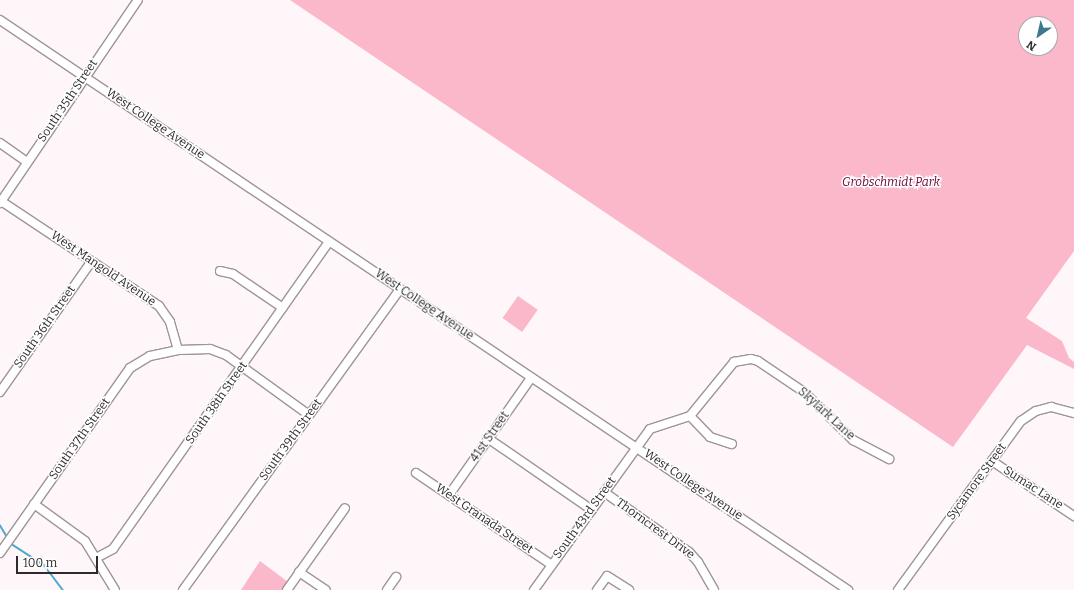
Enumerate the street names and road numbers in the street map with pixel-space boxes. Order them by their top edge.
street label: South 35th Street [35,57,101,145]
street label: West College Avenue [103,86,207,162]
street label: West Mangold Avenue [48,228,158,310]
street label: West College Avenue [372,267,476,343]
street label: South 36th Street [11,283,79,371]
street label: South 38th Street [183,359,251,447]
street label: Skylark Lane [795,385,857,443]
street label: South 37th Street [46,395,114,483]
street label: South 39th Street [257,396,325,484]
street label: 41st Street [467,409,513,465]
street label: Sycamore Street [944,441,1010,523]
street label: West College Avenue [641,447,745,523]
street label: Sumac Lane [1000,463,1066,513]
street label: South 43rd Street [551,474,619,562]
street label: West Granada Street [432,481,536,557]
street label: Thorncrest Drive [613,496,697,562]

